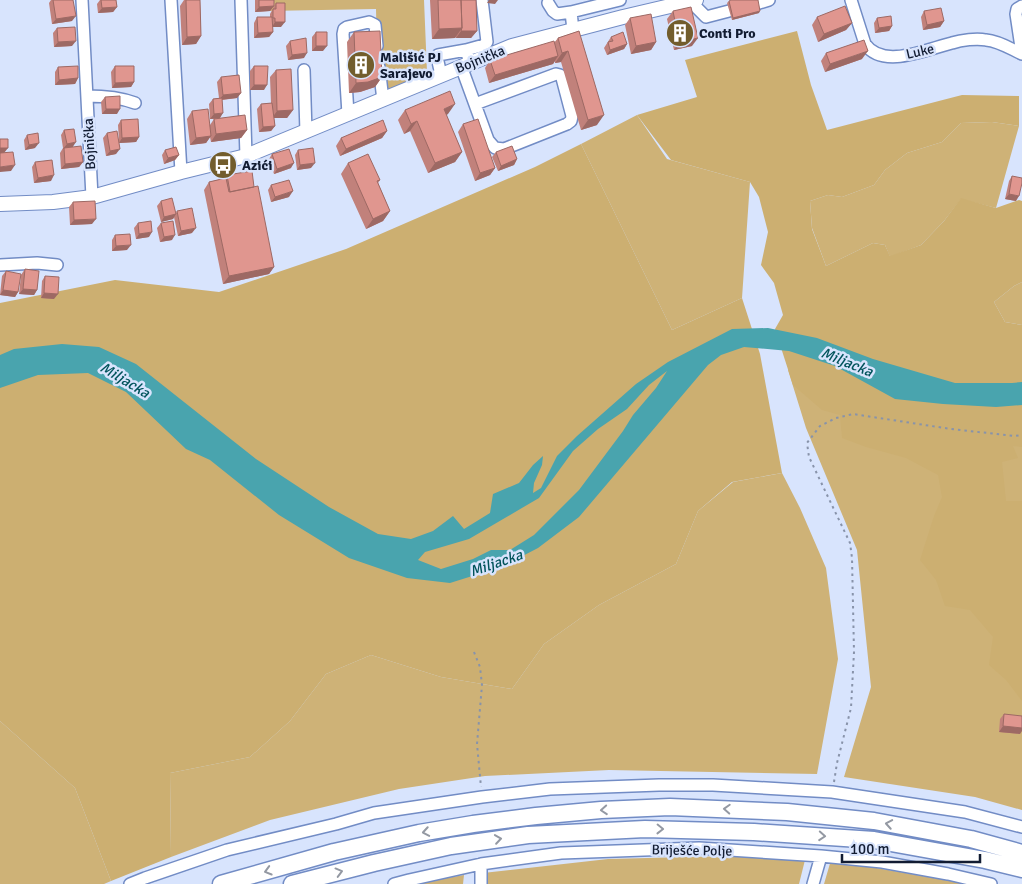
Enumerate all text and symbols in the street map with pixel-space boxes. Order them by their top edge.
building icon: Conti Pro [665,18,695,48]
place label: Conti Pro [699,25,756,42]
street label: Luke [904,40,936,63]
street label: Bojnička [453,42,507,77]
place label: Mališić PJ Sarajevo [380,49,441,82]
building icon: Mališić PJ Sarajevo [346,50,376,80]
street label: Bojnička [80,118,99,170]
bus stop icon: Azići [208,150,238,180]
place label: Azići [242,157,272,174]
water label: Miljacka [818,343,876,381]
water label: Miljacka [97,358,153,402]
water label: Miljacka [467,546,525,580]
one-way arrow [723,803,731,814]
one-way arrow [600,804,608,815]
one-way arrow [885,819,893,830]
one-way arrow [656,824,664,834]
one-way arrow [421,826,430,836]
one-way arrow [819,831,827,842]
scale bar [842,832,980,864]
one-way arrow [494,834,502,845]
text: 100 m [850,840,890,858]
street label: Briješće Polje [651,841,733,860]
one-way arrow [264,865,272,875]
one-way arrow [334,867,342,877]

